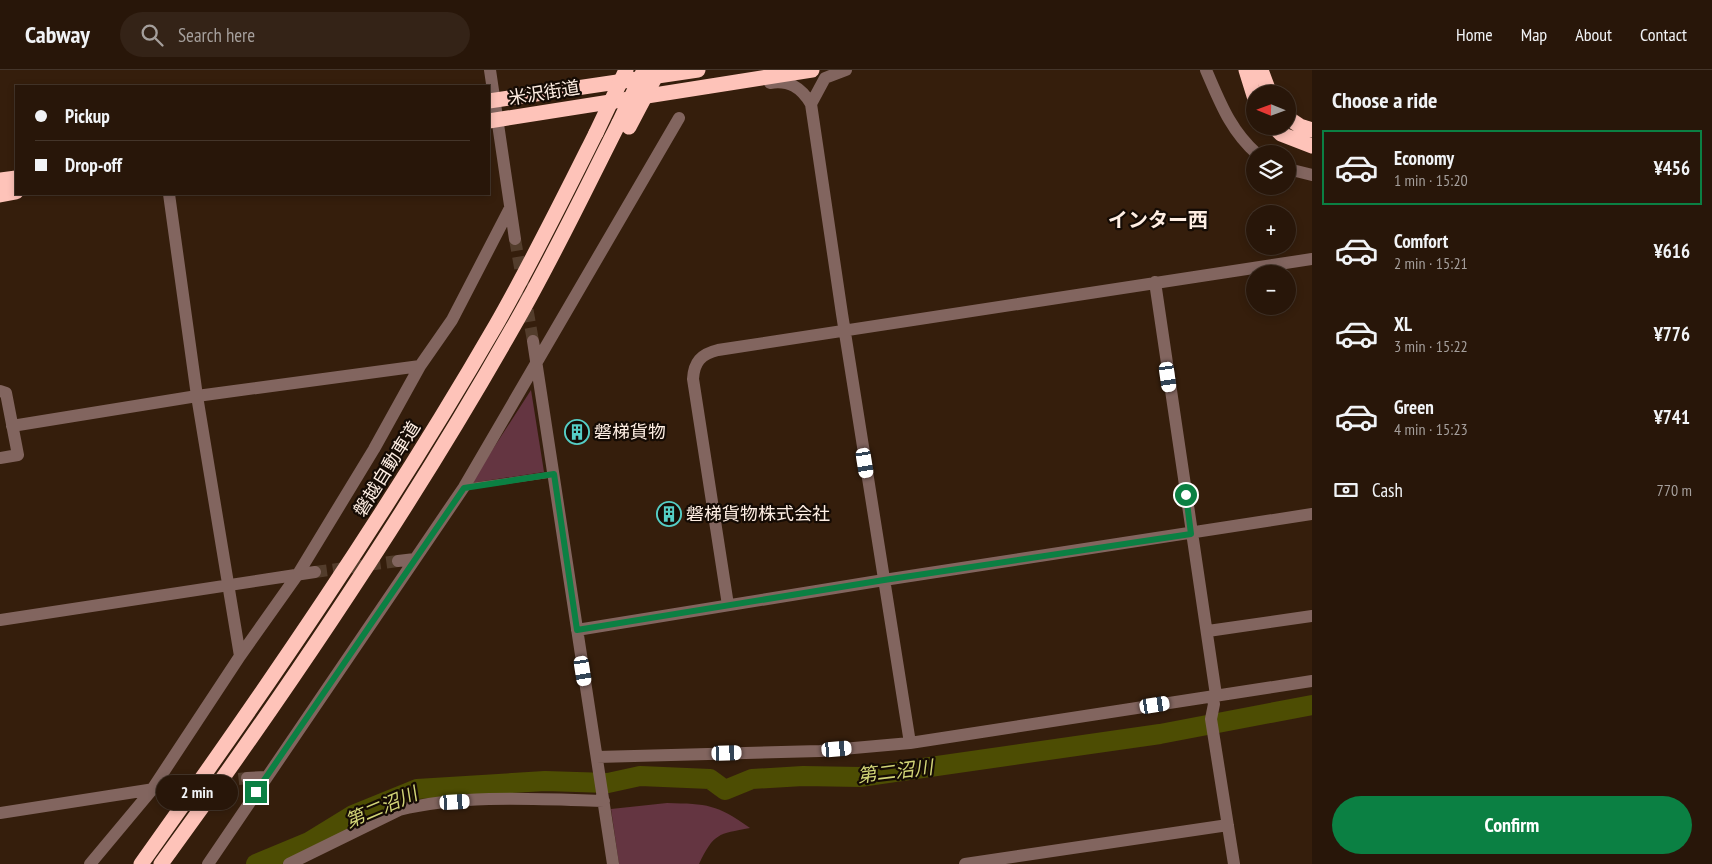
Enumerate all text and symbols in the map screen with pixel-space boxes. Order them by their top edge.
search box [120,12,470,57]
text: Cabway [25,19,90,50]
icon: search [138,21,166,49]
text: Search here [178,23,255,47]
text: Home [1456,23,1493,46]
text: Map [1521,23,1547,46]
text: About [1575,23,1612,46]
text: Contact [1640,23,1687,46]
street label: 米沢街道 [507,76,581,109]
north arrow [1246,85,1296,135]
map controls [1246,85,1296,315]
text: Choose a ride [1332,86,1437,114]
text: Pickup [65,104,110,128]
button: layers [1246,145,1296,195]
icon: car [1334,145,1379,190]
text: Economy [1394,146,1454,170]
text: Drop-off [65,153,122,177]
text: ¥456 [1654,156,1690,180]
text: 1 min · 15:20 [1394,170,1468,190]
button: + [1246,205,1296,255]
district label: インター西 [1108,207,1208,233]
icon: car [1334,228,1379,273]
text: Comfort [1394,229,1448,253]
text: ¥616 [1654,239,1690,263]
text: 2 min · 15:21 [1394,253,1468,273]
button: − [1246,265,1296,315]
icon: car [1334,311,1379,356]
text: XL [1394,312,1412,336]
text: ¥776 [1654,322,1690,346]
text: 3 min · 15:22 [1394,336,1468,356]
car [1158,361,1177,393]
icon: car [1334,394,1379,439]
text: Green [1394,395,1434,419]
text: ¥741 [1654,405,1690,429]
street label: 磐越自動車道 [348,417,425,521]
building icon: 磐梯貨物 [564,419,590,445]
text: 4 min · 15:23 [1394,419,1468,439]
place label: 磐梯貨物 [594,420,666,443]
car [855,447,874,479]
icon: cash [1332,476,1360,504]
text: Cash [1372,478,1403,502]
text: 770 m [1657,480,1692,500]
route start [1175,484,1197,506]
building icon: 磐梯貨物株式会社 [656,501,682,527]
place label: 磐梯貨物株式会社 [686,502,830,525]
car [573,655,592,687]
car [1139,695,1170,715]
car [821,740,852,758]
car [711,745,742,761]
water label: 第二沼川 [856,754,936,788]
callout: 2 min [156,774,238,810]
water label: 第二沼川 [341,780,423,833]
route end [245,781,267,803]
text: 2 min [181,782,213,802]
car [439,794,470,810]
button: Confirm [1332,796,1692,854]

